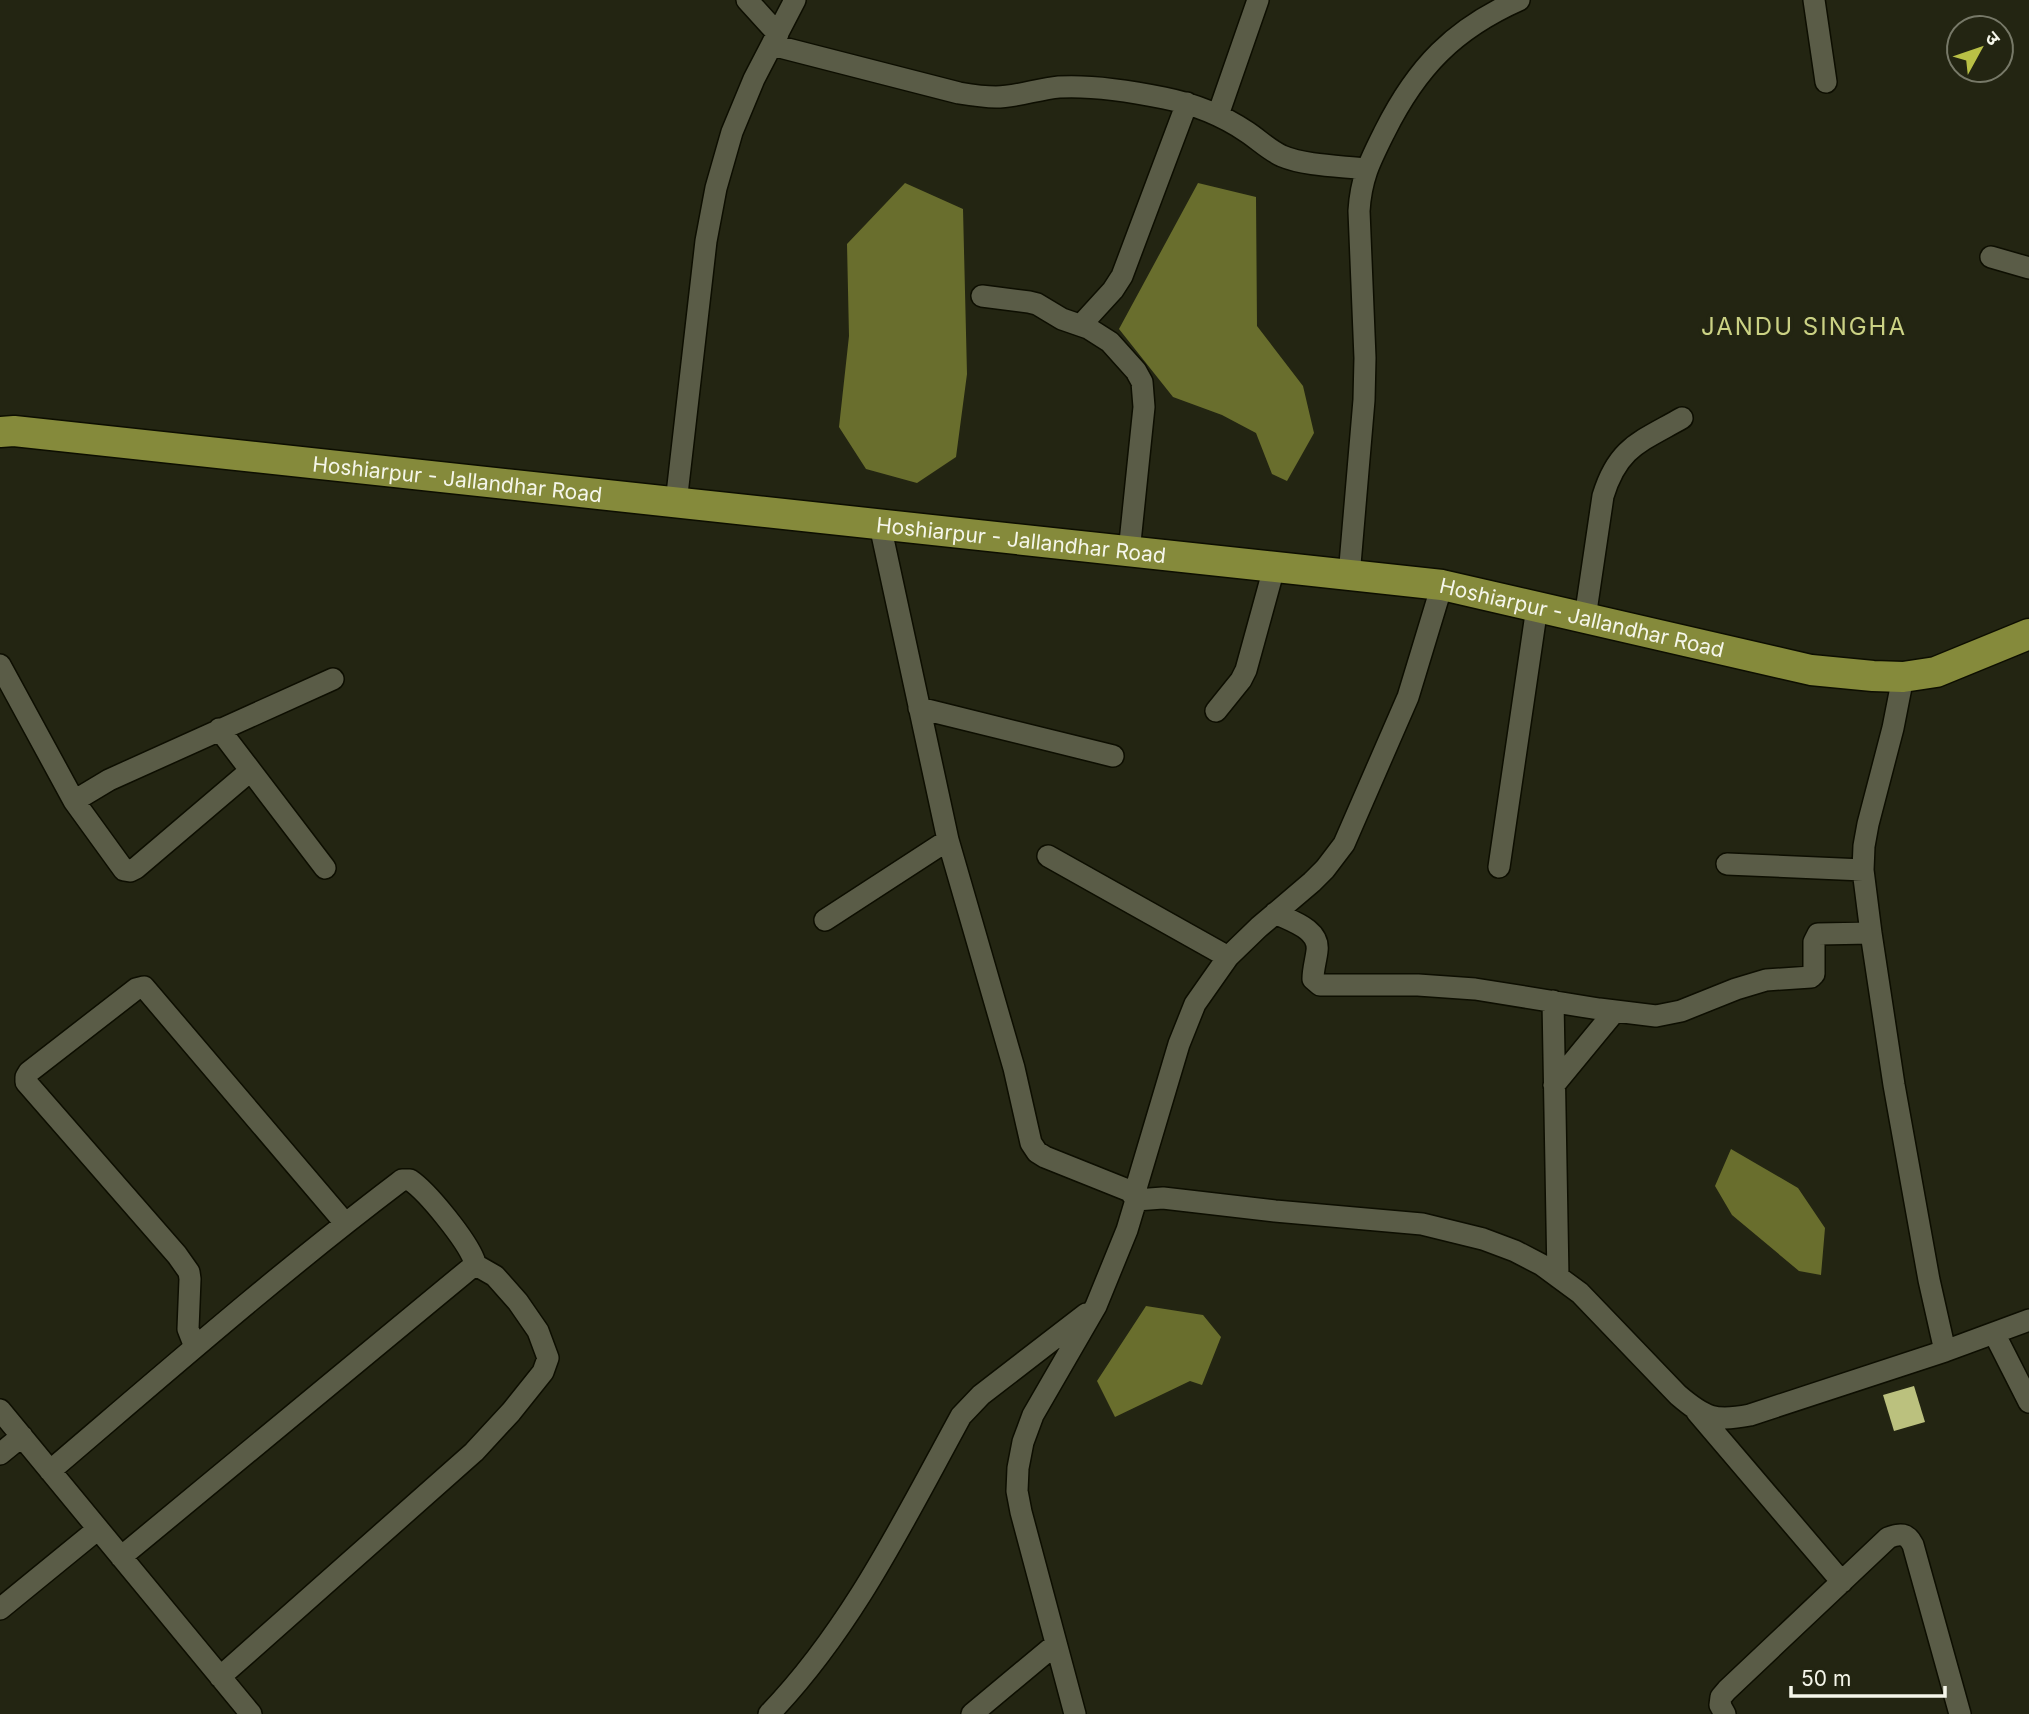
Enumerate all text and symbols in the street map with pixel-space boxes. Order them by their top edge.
north arrow [1945,14,2015,84]
text: उ [1980,27,2006,51]
district label: JANDU SINGHA [1701,312,1907,341]
street label: Hoshiarpur - Jallandhar Road [311,451,604,507]
street label: Hoshiarpur - Jallandhar Road [875,512,1167,568]
street label: Hoshiarpur - Jallandhar Road [1437,572,1727,662]
scale bar [1791,1654,1945,1698]
text: 50 m [1801,1666,1851,1691]

